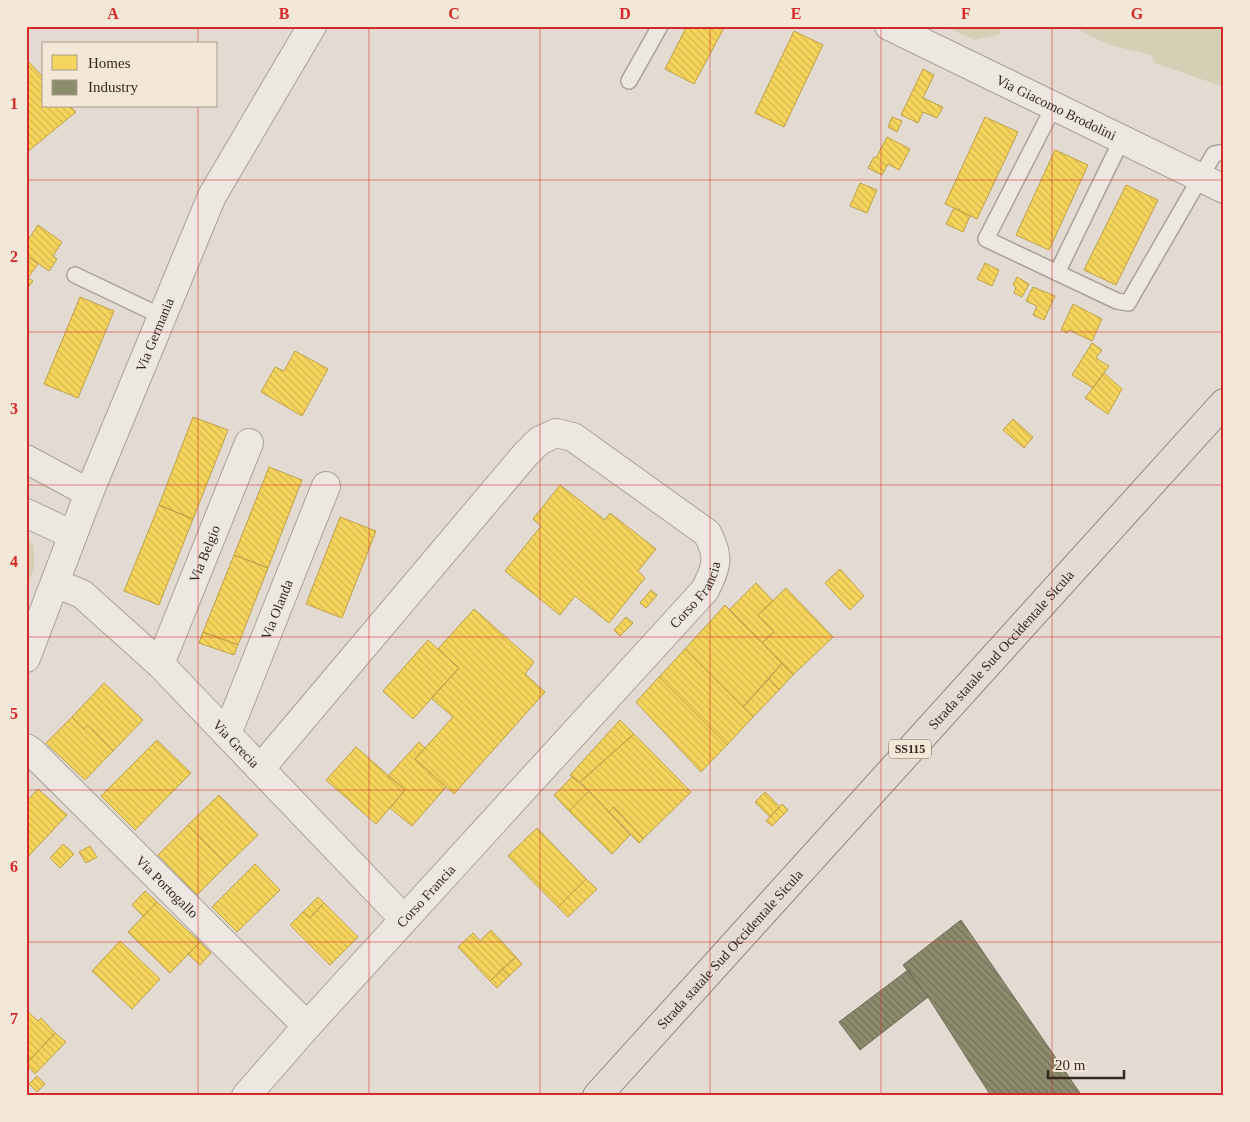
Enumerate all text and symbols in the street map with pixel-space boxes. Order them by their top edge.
text: A [107,5,119,22]
text: B [279,5,290,22]
text: C [448,5,460,22]
text: D [619,5,631,22]
text: E [791,5,801,22]
text: F [961,5,971,22]
text: G [1131,5,1144,22]
legend [42,42,218,108]
text: Homes [88,55,131,71]
street label: Via Giacomo Brodolini [994,72,1119,143]
text: Industry [88,79,138,95]
text: 1 [10,95,18,112]
text: 2 [10,248,18,265]
street label: Via Germania [133,295,177,374]
text: 3 [10,400,18,417]
street label: Via Belgio [186,523,223,584]
text: 4 [10,553,18,570]
street label: Corso Francia [667,560,723,631]
street label: Strada statale Sud Occidentale Sicula [925,566,1077,732]
street label: Via Olanda [258,577,296,642]
text: 5 [10,705,18,722]
street label: Via Grecia [210,717,263,771]
road number: SS115 [889,740,931,759]
street label: Via Portogallo [133,853,201,921]
text: 6 [10,858,18,875]
street label: Corso Francia [394,861,458,930]
street label: Strada statale Sud Occidentale Sicula [654,866,806,1032]
text: 7 [10,1010,18,1027]
scale bar [1048,1047,1124,1079]
text: 20 m [1055,1057,1086,1073]

